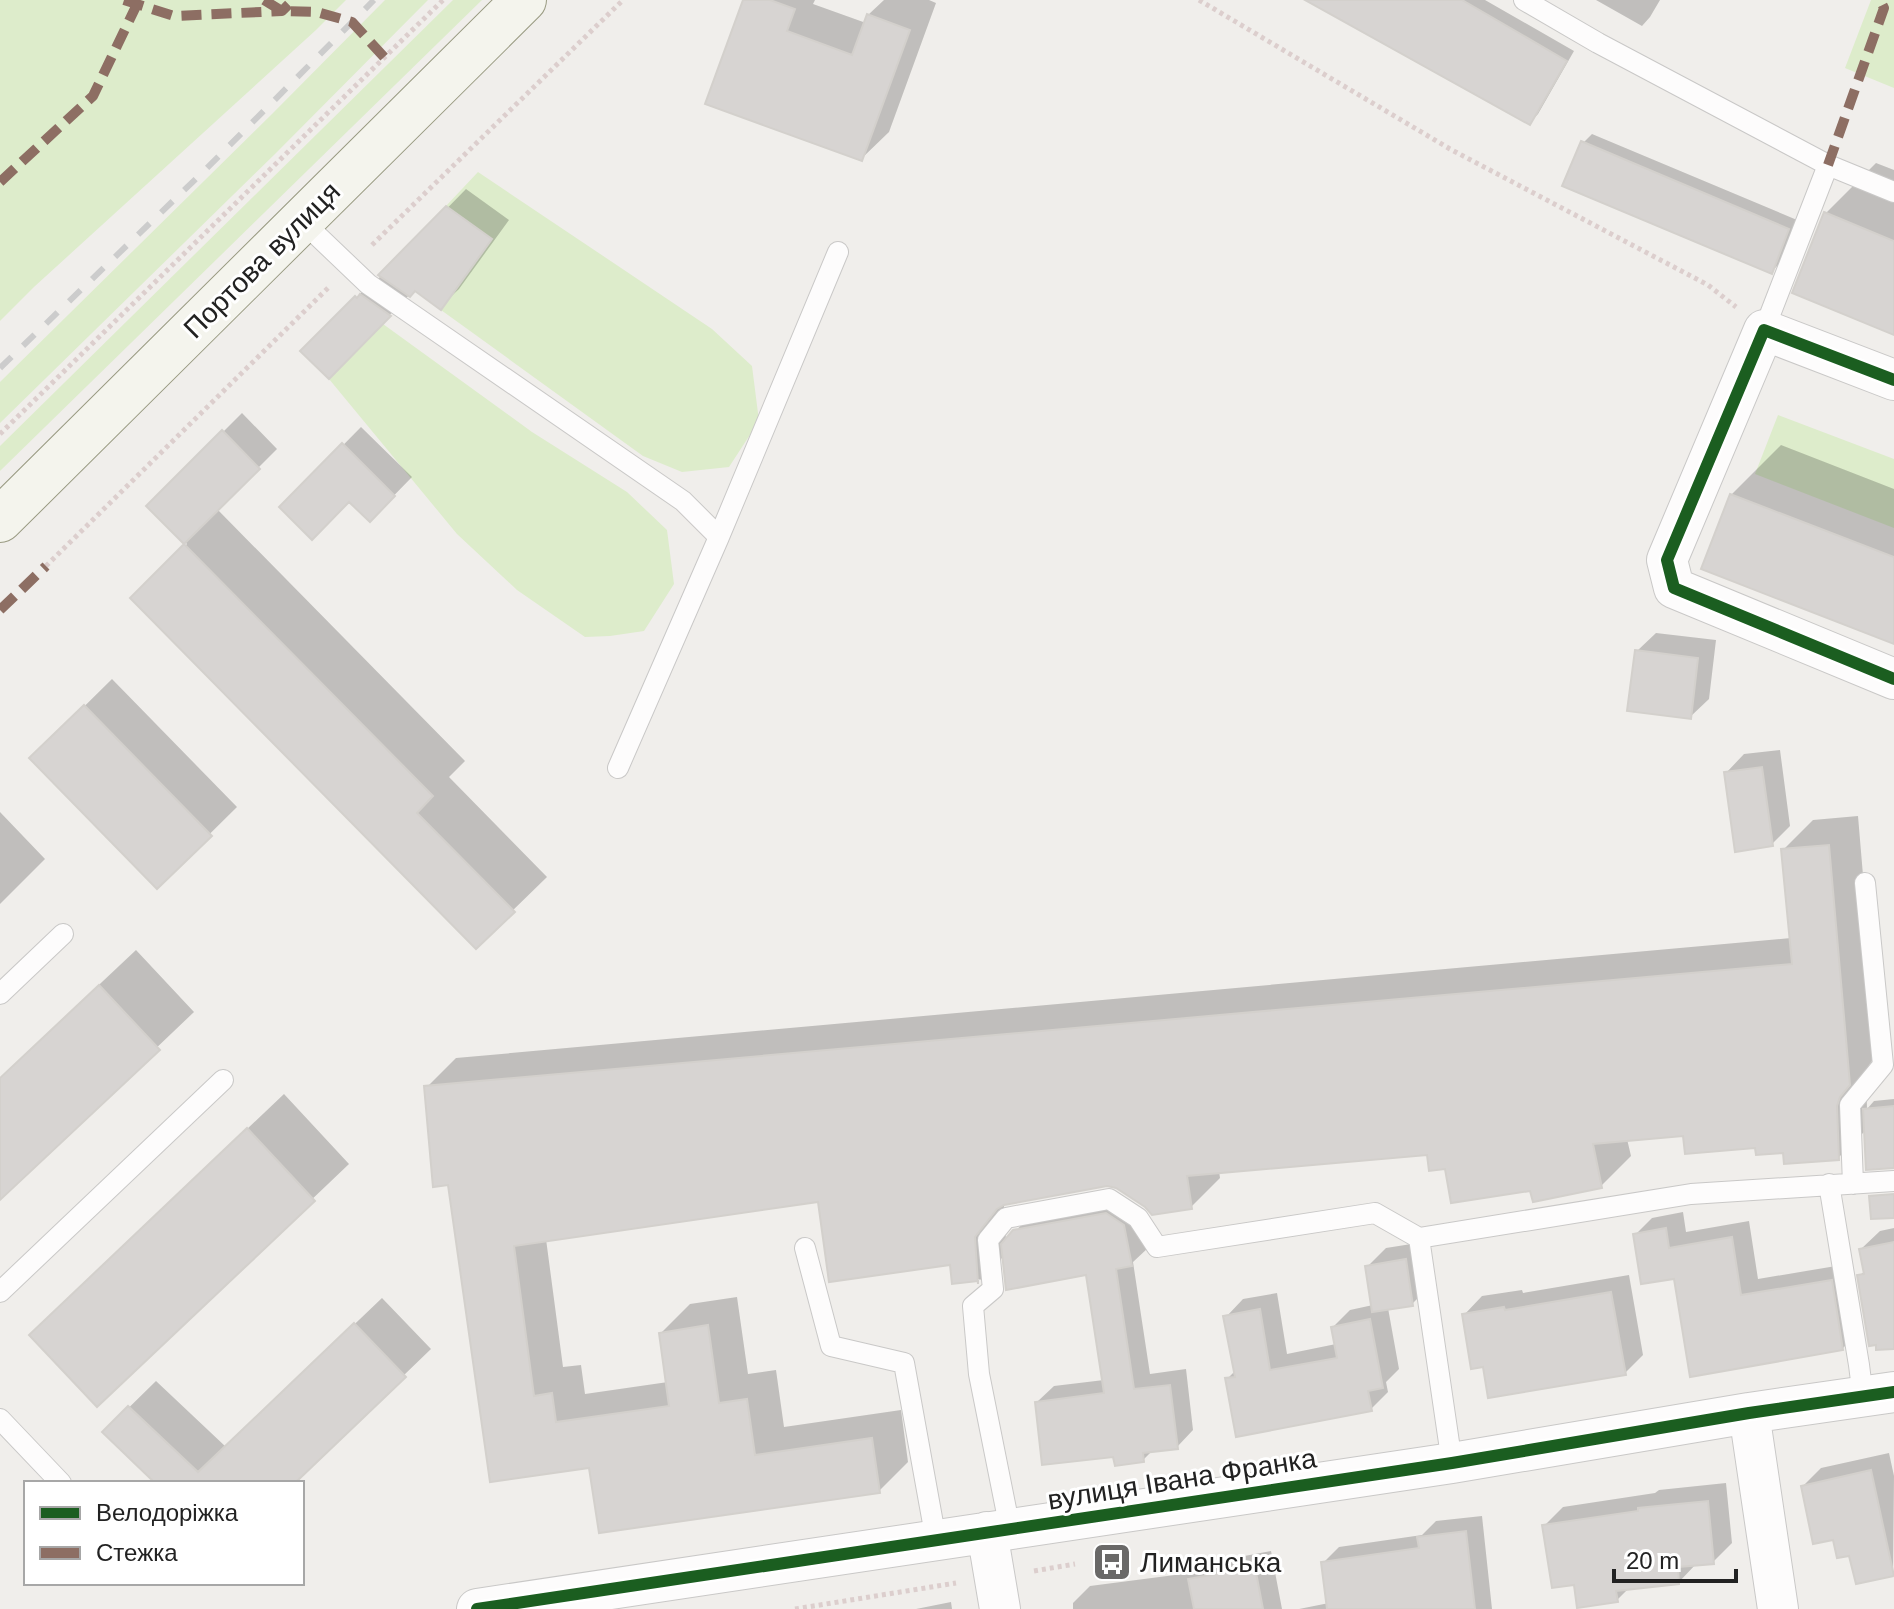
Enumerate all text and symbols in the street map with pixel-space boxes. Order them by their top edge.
street label: Портова вулиця [178,176,346,344]
street label: вулиця Івана Франка [1045,1442,1319,1516]
legend [24,1481,304,1585]
text: Велодоріжка [96,1499,239,1526]
scale bar [1614,1533,1736,1583]
text: Стежка [96,1539,178,1566]
bus stop icon: Лиманська [1091,1541,1133,1583]
place label: Лиманська [1140,1547,1282,1578]
text: 20 m [1626,1547,1679,1574]

